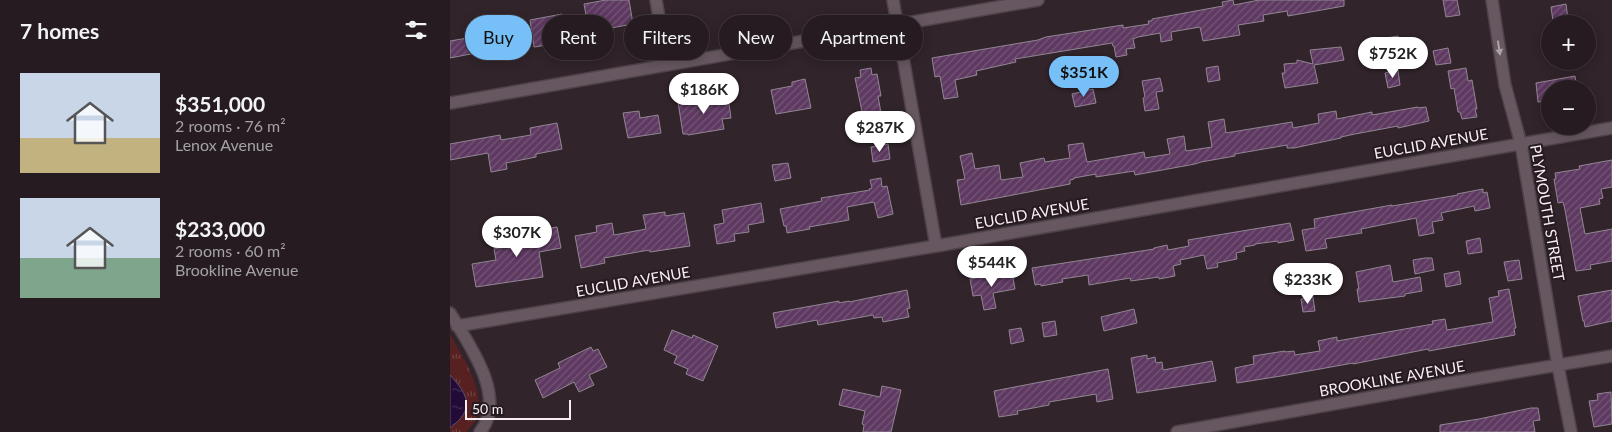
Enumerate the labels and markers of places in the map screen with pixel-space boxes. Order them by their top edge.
pin: $752K [1358,36,1428,79]
pin: $351K [1049,56,1119,98]
pin: $186K [669,72,739,115]
pin: $287K [845,110,915,153]
pin: $307K [482,216,552,258]
pin: $544K [957,246,1027,288]
pin: $233K [1273,262,1343,305]

